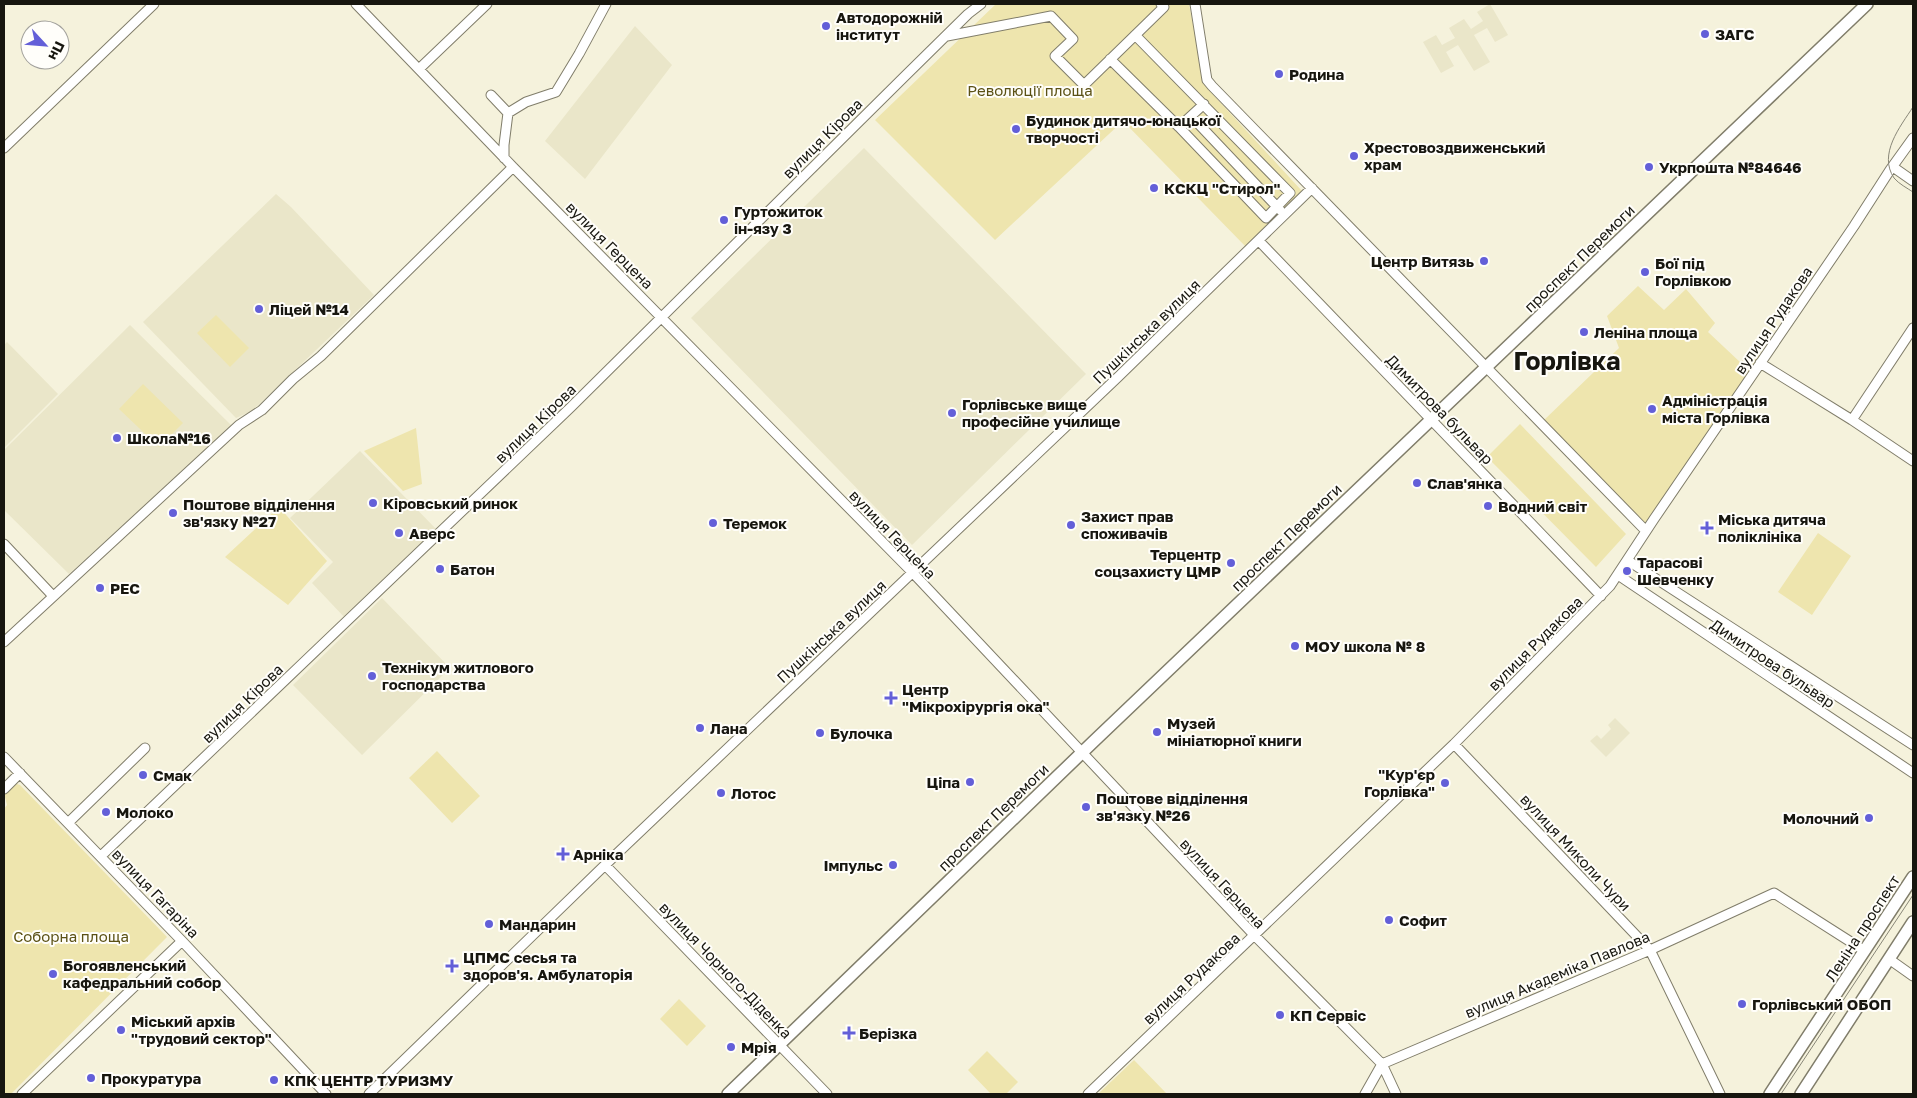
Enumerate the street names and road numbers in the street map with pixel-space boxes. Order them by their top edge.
street label: вулиця Кірова [778,94,866,182]
street label: вулиця Герцена [563,198,657,292]
street label: проспект Перемоги [1520,201,1638,315]
street label: вулиця Рудакова [1730,263,1816,377]
street label: Пушкінська вулиця [1088,275,1204,387]
street label: Димитрова бульвар [1383,350,1497,468]
street label: вулиця Кірова [491,380,579,466]
street label: проспект Перемоги [1227,480,1345,594]
street label: вулиця Герцена [846,486,940,582]
street label: Пушкінська вулиця [773,576,889,686]
street label: вулиця Рудакова [1484,592,1586,694]
street label: Димитрова бульвар [1707,615,1839,711]
street label: вулиця Кірова [198,660,286,746]
street label: проспект Перемоги [934,760,1052,874]
street label: вулиця Миколи Чури [1517,790,1635,914]
street label: вулиця Герцена [1177,834,1269,932]
street label: вулиця Гагаріна [109,845,203,941]
street label: Леніна проспект [1821,871,1903,984]
street label: вулиця Чорного-Діденка [656,898,796,1042]
street label: вулиця Академіка Павлова [1462,927,1652,1021]
street label: вулиця Рудакова [1139,928,1243,1028]

